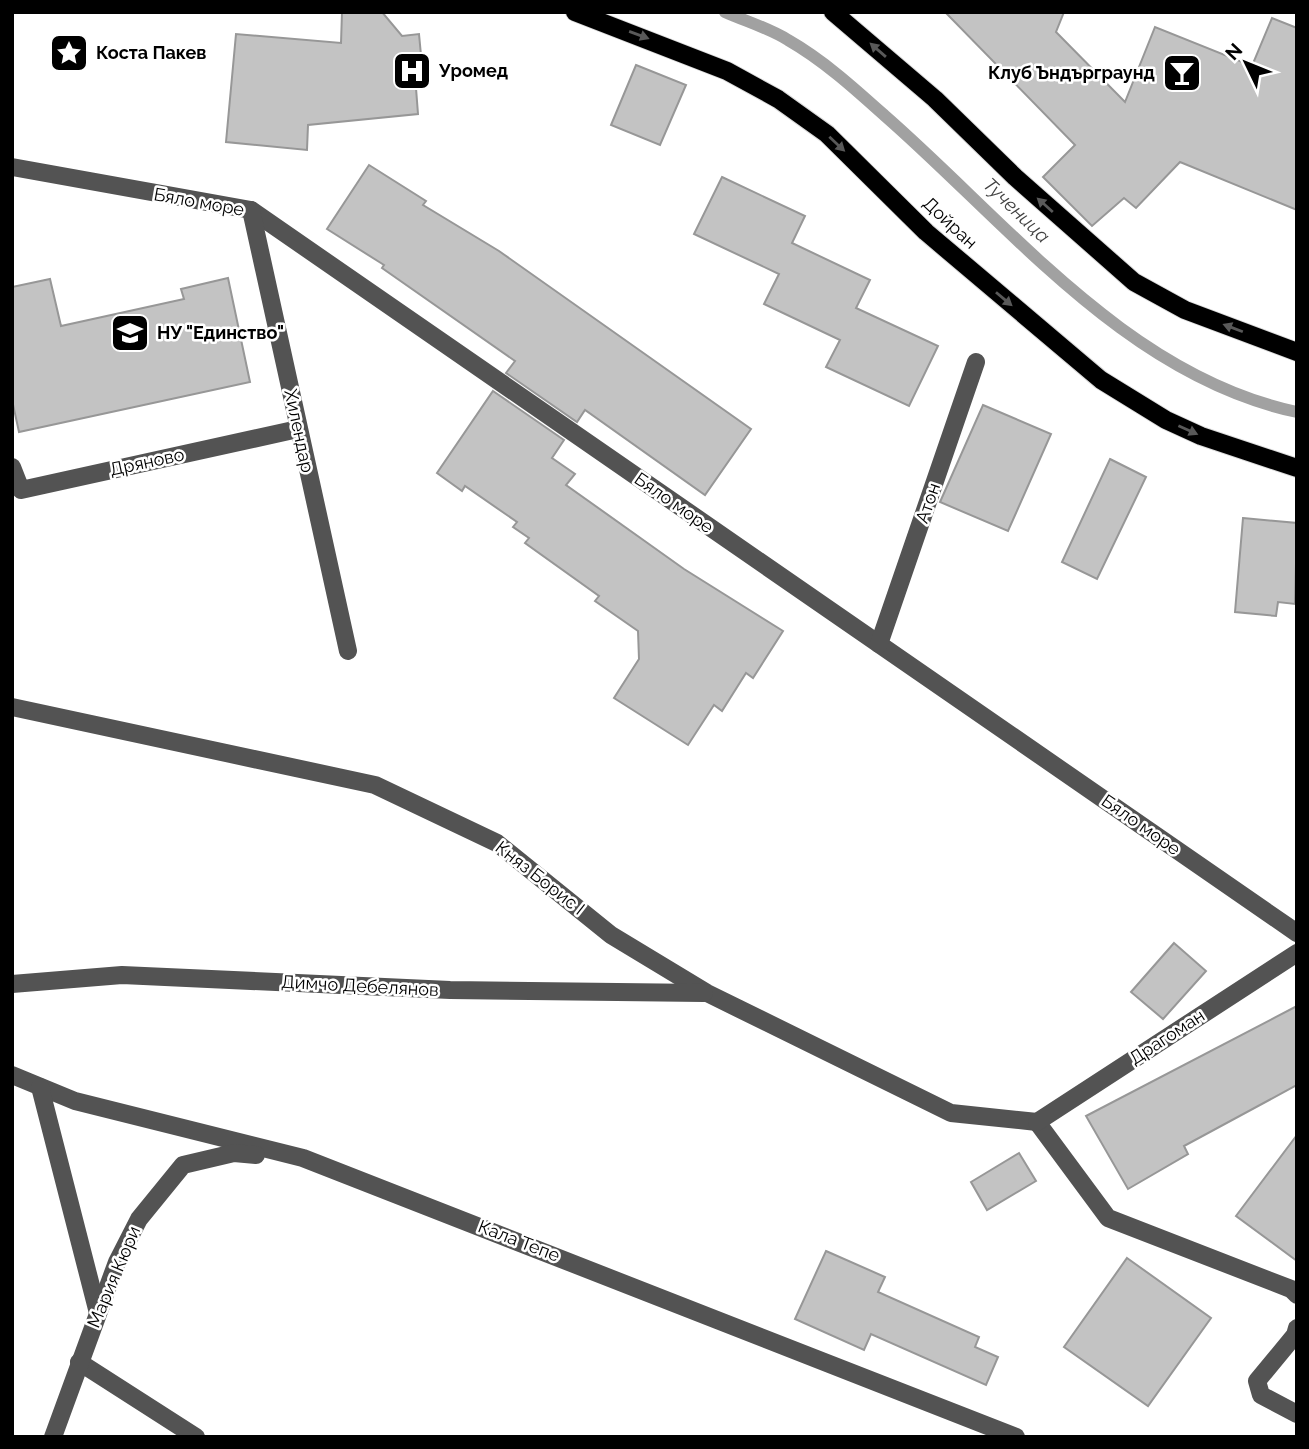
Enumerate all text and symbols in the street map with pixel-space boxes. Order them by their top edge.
north arrow [1211,28,1281,98]
one-way arrow [629,30,650,41]
place icon: Коста Пакев [48,32,90,74]
text: N [1221,39,1247,64]
place label: Коста Пакев [96,42,207,63]
one-way arrow [870,43,887,58]
hospital icon: Уромед [391,50,433,92]
bar icon: Клуб Ъндърграунд [1161,52,1203,94]
place label: Уромед [438,60,508,81]
place label: Клуб Ъндърграунд [988,62,1155,83]
one-way arrow [829,135,846,152]
water label: Тученица [979,173,1055,247]
street label: Бяло море [152,183,246,220]
street label: Дойран [919,192,982,253]
one-way arrow [1037,197,1054,213]
one-way arrow [995,291,1012,306]
school or university icon: НУ "Единство" [109,312,151,354]
place label: НУ "Единство" [157,322,284,343]
one-way arrow [1222,323,1243,334]
street label: Хилендар [280,387,319,475]
one-way arrow [1178,424,1198,436]
street label: Дряново [108,443,186,480]
street label: Бяло море [631,468,718,538]
street label: Атон [911,480,944,526]
street label: Бяло море [1098,790,1185,860]
street label: Княз Борис I [492,836,589,919]
street label: Димчо Дебелянов [281,971,439,1000]
street label: Драгоман [1125,1005,1208,1069]
street label: Кала Тепе [475,1215,563,1266]
street label: Мария Кюри [83,1223,144,1331]

